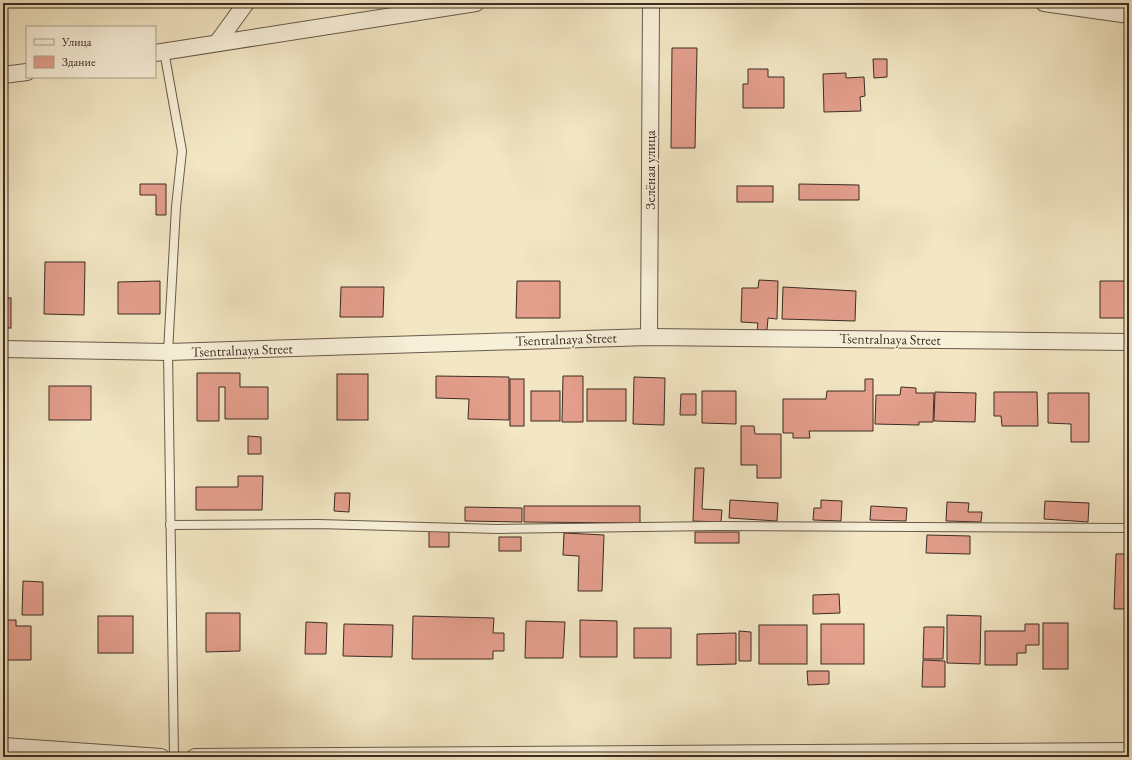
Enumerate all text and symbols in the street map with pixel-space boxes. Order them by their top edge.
legend [26,26,156,78]
text: Улица [61,34,92,50]
text: Здание [62,54,96,70]
street label: Зелёная улица [641,130,659,210]
street label: Tsentralnaya Street [515,328,618,350]
street label: Tsentralnaya Street [839,329,941,349]
street label: Tsentralnaya Street [191,339,294,361]

